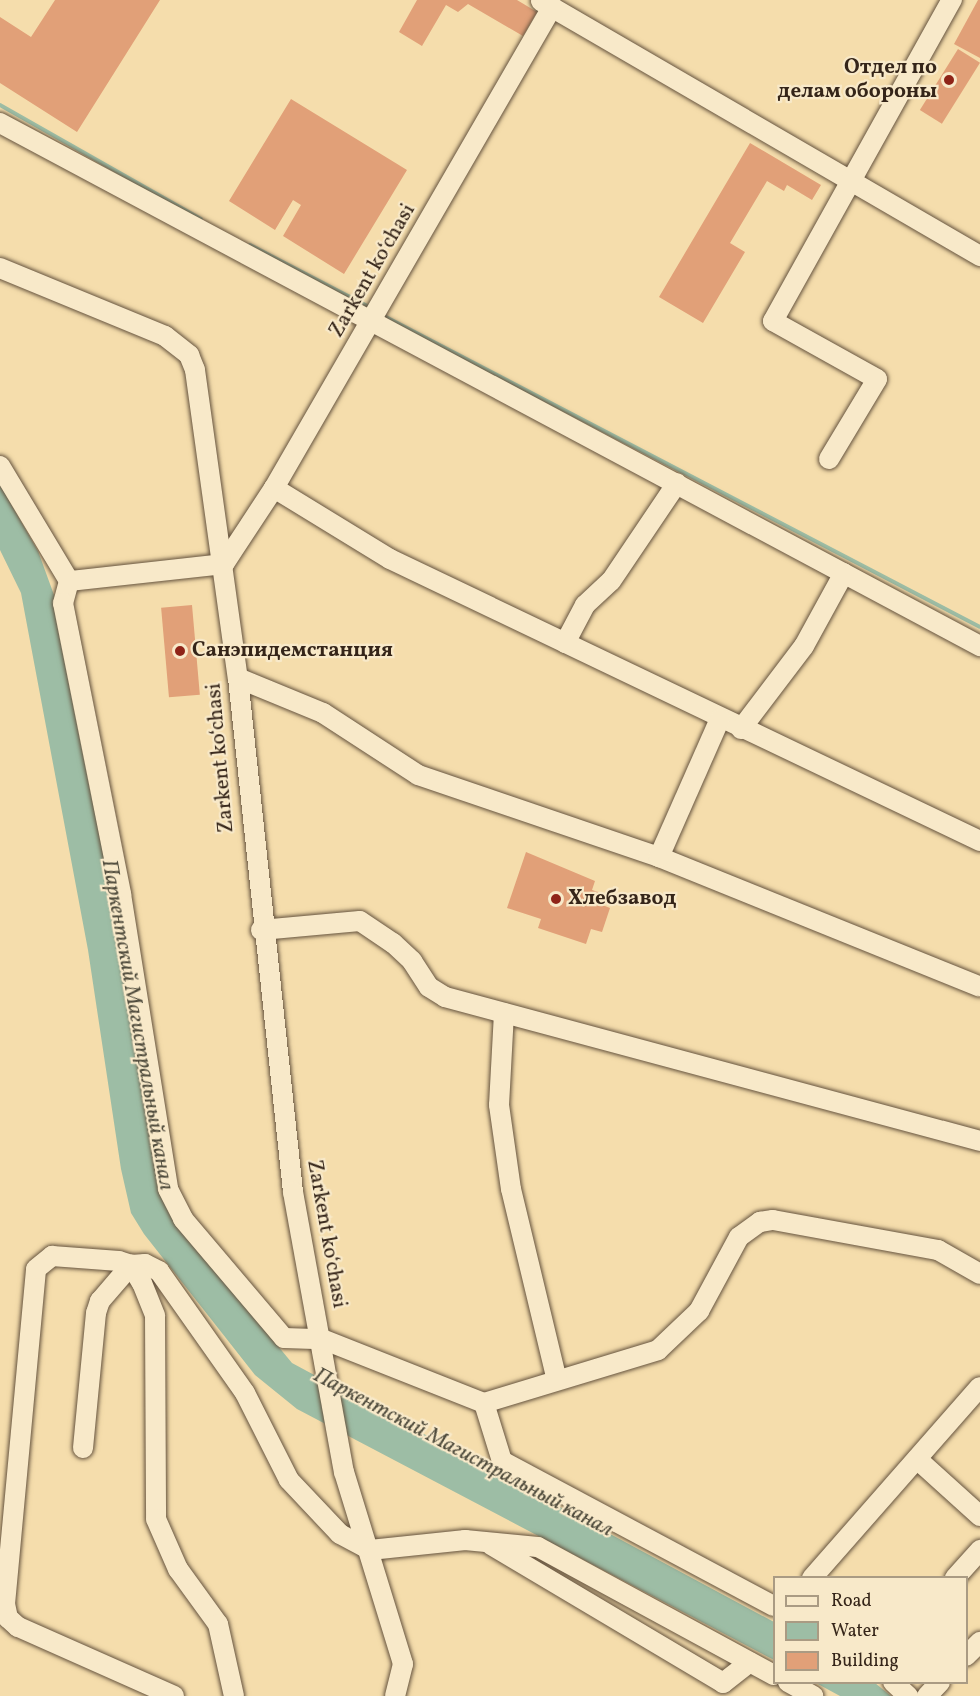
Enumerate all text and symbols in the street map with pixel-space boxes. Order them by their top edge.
place label: Отдел по делам обороны [778,55,937,105]
marker: Отдел по делам обороны [942,73,956,87]
street label: Zarkent koʻchasi [325,200,421,342]
place label: Санэпидемстанция [192,638,393,664]
marker: Санэпидемстанция [173,644,187,658]
street label: Zarkent koʻchasi [202,682,240,834]
water label: Паркентский Магистральный канал [95,858,179,1192]
place label: Хлебзавод [568,886,676,912]
marker: Хлебзавод [549,892,563,906]
street label: Zarkent koʻchasi [301,1158,351,1310]
water label: Паркентский Магистральный канал [309,1363,617,1543]
legend [773,1576,968,1684]
text: Road [831,1589,872,1614]
text: Water [831,1619,879,1644]
text: Building [831,1649,899,1674]

